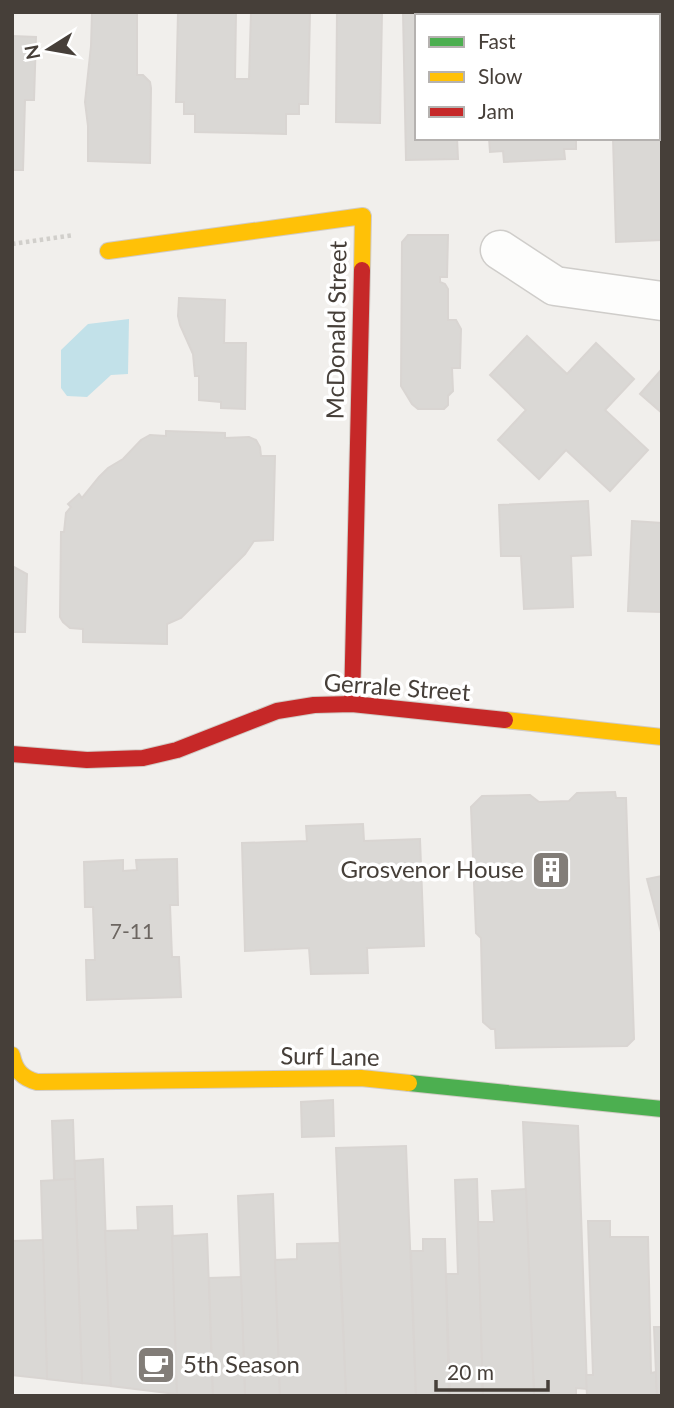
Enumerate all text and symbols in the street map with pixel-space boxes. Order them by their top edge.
north arrow [14,14,84,84]
legend [415,14,660,140]
text: Fast [478,28,516,53]
text: N [19,43,45,62]
text: Slow [478,63,523,88]
text: Jam [478,98,514,123]
street label: McDonald Street [319,240,352,420]
street label: Gerrale Street [323,667,472,706]
building icon: Grosvenor House [530,849,572,891]
place label: Grosvenor House [340,854,524,883]
house number: 7-11 [110,918,154,943]
street label: Surf Lane [280,1040,380,1071]
cafe icon: 5th Season [135,1344,177,1386]
scale bar [436,1348,548,1392]
place label: 5th Season [183,1349,300,1378]
text: 20 m [447,1359,494,1384]

